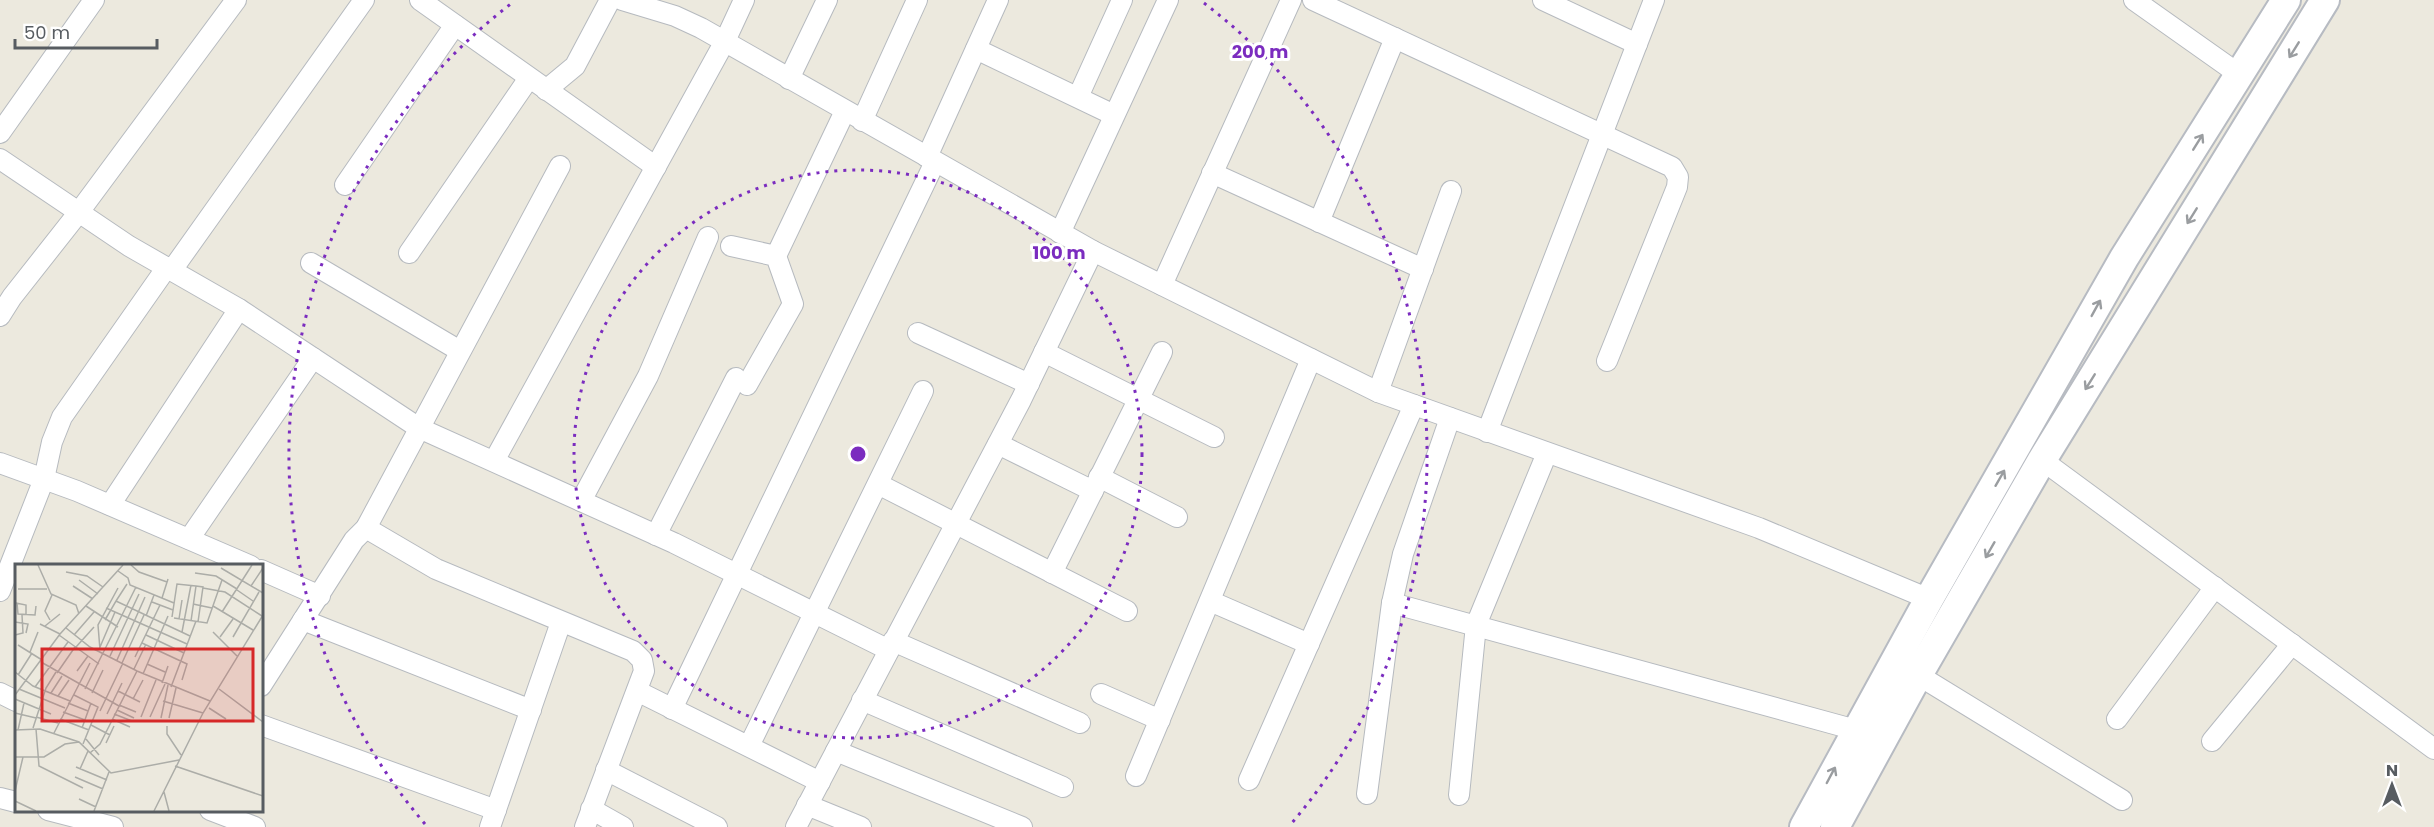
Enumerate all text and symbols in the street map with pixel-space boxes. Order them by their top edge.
scale bar [15,12,158,50]
text: 50 m [24,20,70,45]
text: 200 m [1232,39,1288,64]
one-way arrow [2288,41,2300,58]
one-way arrow [2192,134,2204,151]
one-way arrow [2185,207,2197,224]
text: 100 m [1032,240,1086,265]
one-way arrow [2091,300,2102,318]
one-way arrow [2083,373,2095,390]
centre of rings [848,444,868,464]
one-way arrow [1994,470,2006,487]
one-way arrow [1984,541,1996,558]
inset map [15,564,262,812]
north arrow [2362,755,2422,815]
text: N [2386,759,2398,782]
one-way arrow [1826,767,1837,785]

